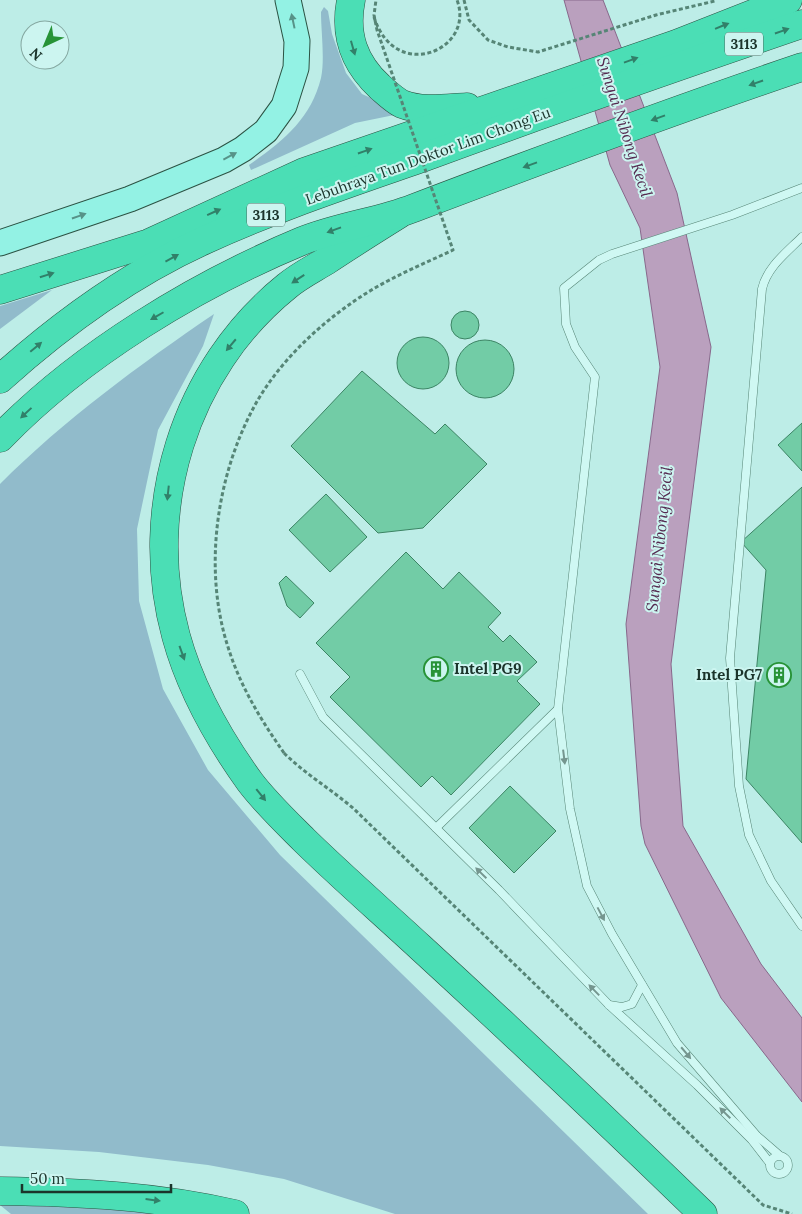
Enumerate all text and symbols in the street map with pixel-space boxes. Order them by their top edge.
one-way arrow [288,12,296,28]
north arrow [20,20,70,70]
one-way arrow [715,21,729,29]
one-way arrow [774,27,789,34]
road number: 3113 [725,33,763,56]
one-way arrow [349,40,357,56]
text: N [26,44,46,65]
water label: Sungai Nibong Kecil [593,54,657,200]
one-way arrow [624,56,639,64]
one-way arrow [748,80,763,87]
street label: Lebuhraya Tun Doktor Lim Chong Eu [303,102,553,209]
one-way arrow [650,114,665,122]
one-way arrow [358,147,373,155]
one-way arrow [223,152,237,160]
one-way arrow [522,161,537,169]
road number: 3113 [247,204,285,226]
one-way arrow [207,207,222,216]
one-way arrow [72,212,87,219]
one-way arrow [326,226,341,234]
one-way arrow [165,254,180,262]
one-way arrow [39,271,54,279]
one-way arrow [292,274,305,283]
one-way arrow [150,312,163,321]
one-way arrow [225,339,236,352]
one-way arrow [30,341,43,352]
one-way arrow [21,407,33,419]
water label: Sungai Nibong Kecil [641,465,677,613]
one-way arrow [164,485,172,501]
one-way arrow [178,646,186,661]
building icon: Intel PG9 [423,656,449,682]
place label: Intel PG9 [454,659,522,678]
building icon: Intel PG7 [766,662,792,688]
place label: Intel PG7 [696,665,762,684]
one-way arrow [560,750,568,766]
one-way arrow [255,788,266,801]
one-way arrow [475,867,487,879]
one-way arrow [597,907,605,921]
one-way arrow [588,984,600,996]
one-way arrow [680,1046,691,1059]
one-way arrow [719,1107,731,1119]
scale bar [22,1162,171,1194]
text: 50 m [30,1169,65,1188]
one-way arrow [146,1196,162,1204]

